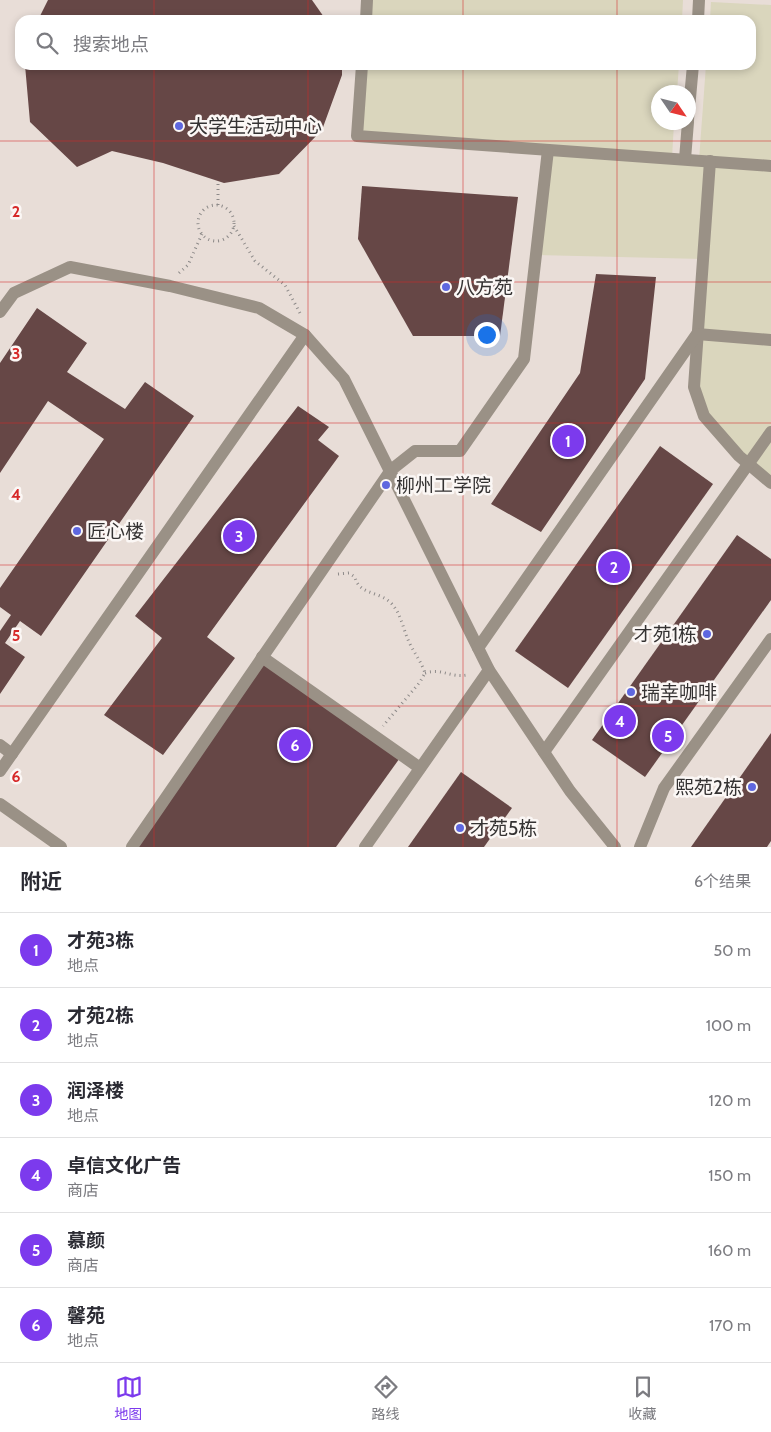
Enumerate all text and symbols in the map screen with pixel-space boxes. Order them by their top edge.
search box [15,15,756,70]
icon: search [33,29,61,57]
text: 搜索地点 [73,33,149,56]
north arrow [651,85,696,130]
place label: 大学生活动中心 [189,115,322,138]
marker: 大学生活动中心 [173,120,185,132]
text: 2 [12,202,20,221]
place label: 八方苑 [456,276,513,299]
marker: 八方苑 [440,281,452,293]
your location [474,322,500,348]
text: 3 [12,344,20,363]
pin: 1 [552,422,584,460]
place label: 柳州工学院 [396,474,491,497]
marker: 柳州工学院 [380,479,392,491]
text: 4 [11,485,21,504]
pin: 3 [223,517,255,555]
place label: 匠心楼 [87,520,144,543]
marker: 匠心楼 [71,525,83,537]
pin: 2 [598,548,630,586]
place label: 才苑1栋 [634,623,697,646]
text: 5 [12,626,20,645]
marker: 才苑1栋 [701,628,713,640]
place label: 瑞幸咖啡 [641,681,717,704]
marker: 瑞幸咖啡 [625,686,637,698]
pin: 4 [604,702,636,740]
pin: 5 [652,717,684,755]
pin: 6 [279,726,311,764]
text: 6 [12,767,21,786]
place label: 熙苑2栋 [675,776,742,799]
marker: 熙苑2栋 [746,781,758,793]
place label: 才苑5栋 [470,817,537,840]
marker: 才苑5栋 [454,822,466,834]
text: 附近 [20,869,62,894]
text: 6个结果 [694,872,751,891]
text: 才苑3栋 [67,929,134,952]
text: 1 [33,941,39,960]
text: 50 m [714,941,751,960]
text: 地点 [67,956,99,975]
text: 才苑2栋 [67,1004,134,1027]
text: 2 [32,1016,40,1035]
text: 100 m [706,1016,751,1035]
text: 地点 [67,1031,99,1050]
text: 润泽楼 [67,1079,124,1102]
text: 3 [32,1091,40,1110]
text: 120 m [709,1091,751,1110]
text: 地点 [67,1106,99,1125]
text: 卓信文化广告 [67,1154,181,1177]
text: 4 [31,1166,41,1185]
text: 150 m [708,1166,751,1185]
text: 商店 [67,1181,99,1200]
text: 慕颜 [67,1229,105,1252]
text: 5 [32,1241,40,1260]
text: 160 m [708,1241,751,1260]
text: 商店 [67,1256,99,1275]
text: 馨苑 [67,1304,105,1327]
text: 6 [32,1316,41,1335]
text: 170 m [709,1316,751,1335]
text: 地点 [67,1331,99,1350]
tab: 地图 [115,1373,143,1423]
tab: 路线 [372,1373,400,1423]
tab: 收藏 [629,1373,657,1423]

